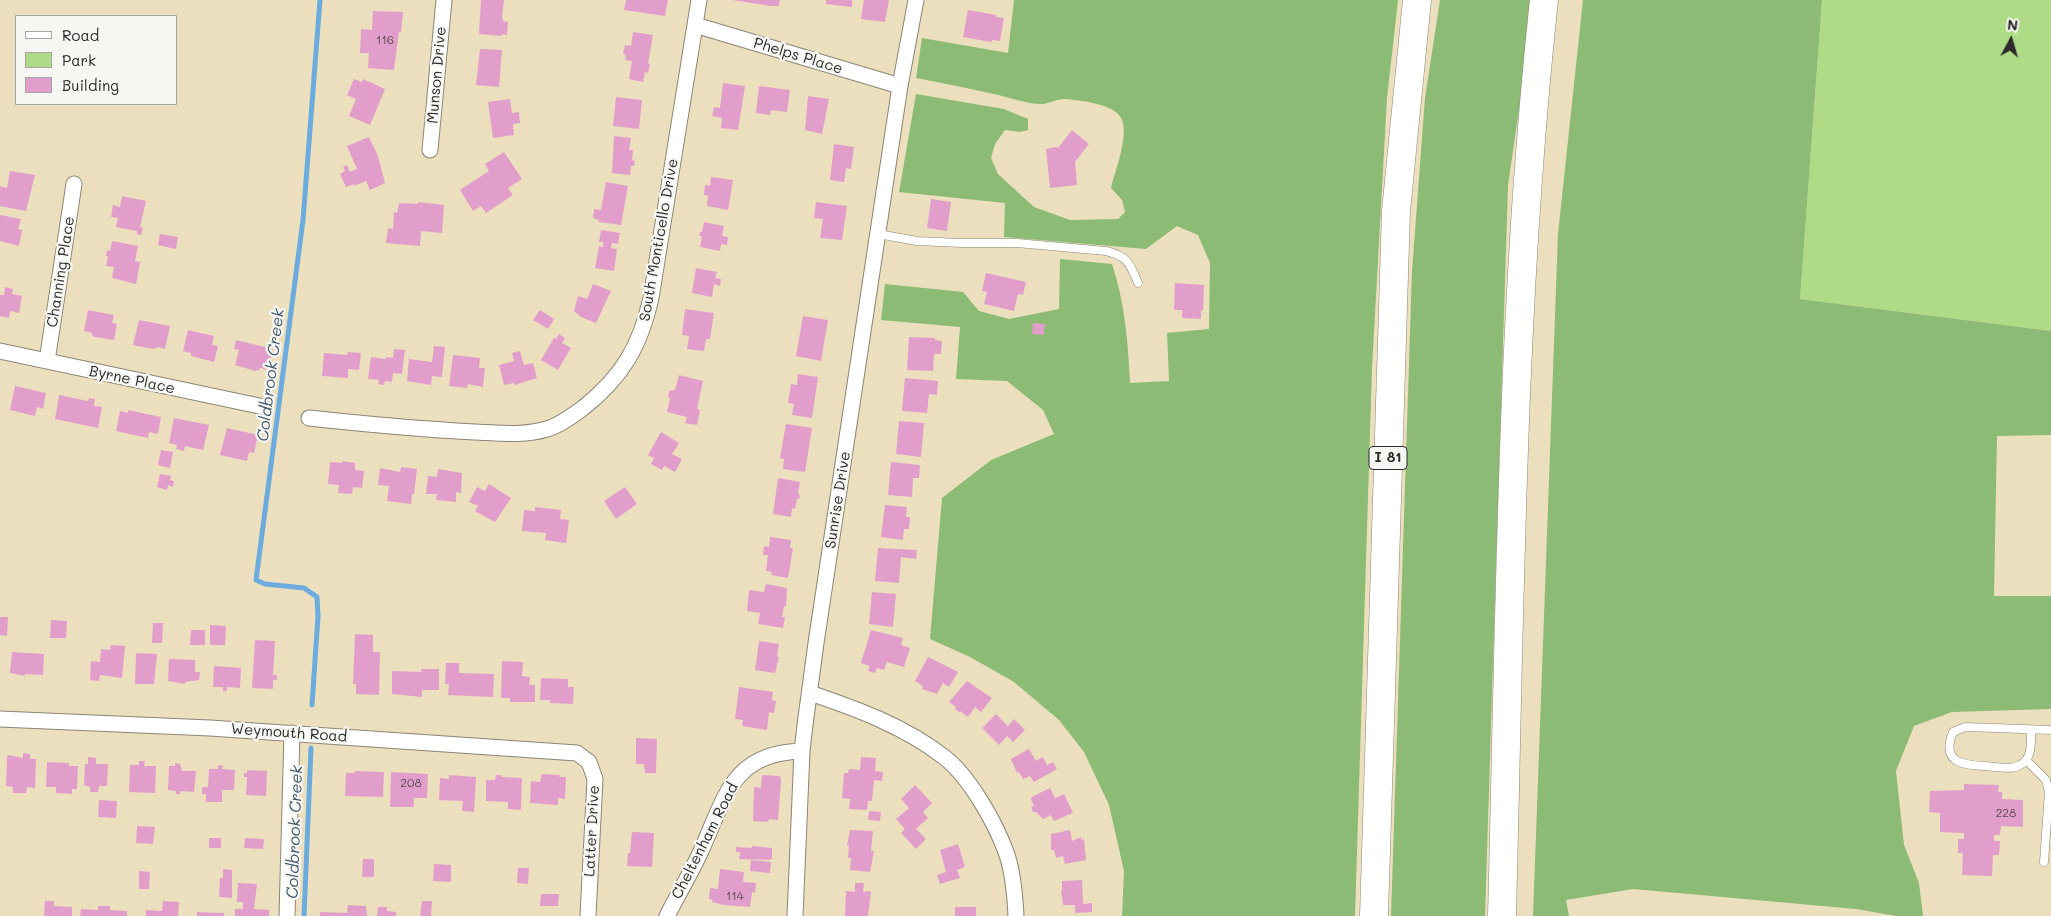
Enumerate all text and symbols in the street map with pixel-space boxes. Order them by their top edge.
legend [15,15,178,105]
north arrow [1986,15,2036,65]
text: N [2006,15,2019,35]
text: Road [62,25,99,45]
street label: Munson Drive [424,26,450,124]
house number: 116 [376,33,394,47]
street label: Phelps Place [751,34,845,78]
text: Park [62,50,96,70]
text: Building [62,75,119,95]
street label: South Monticello Drive [636,157,682,323]
street label: Channing Place [43,215,79,329]
water label: Coldbrook Creek [253,308,289,442]
street label: Byrne Place [87,362,177,398]
road number: I 81 [1369,446,1407,469]
street label: Sunrise Drive [821,450,855,550]
street label: Weymouth Road [230,720,348,746]
water label: Coldbrook Creek [283,765,307,899]
house number: 208 [400,776,422,790]
street label: Cheltenham Road [668,780,742,902]
street label: Latter Drive [581,785,603,877]
house number: 228 [1996,806,2016,820]
house number: 114 [726,889,744,903]

